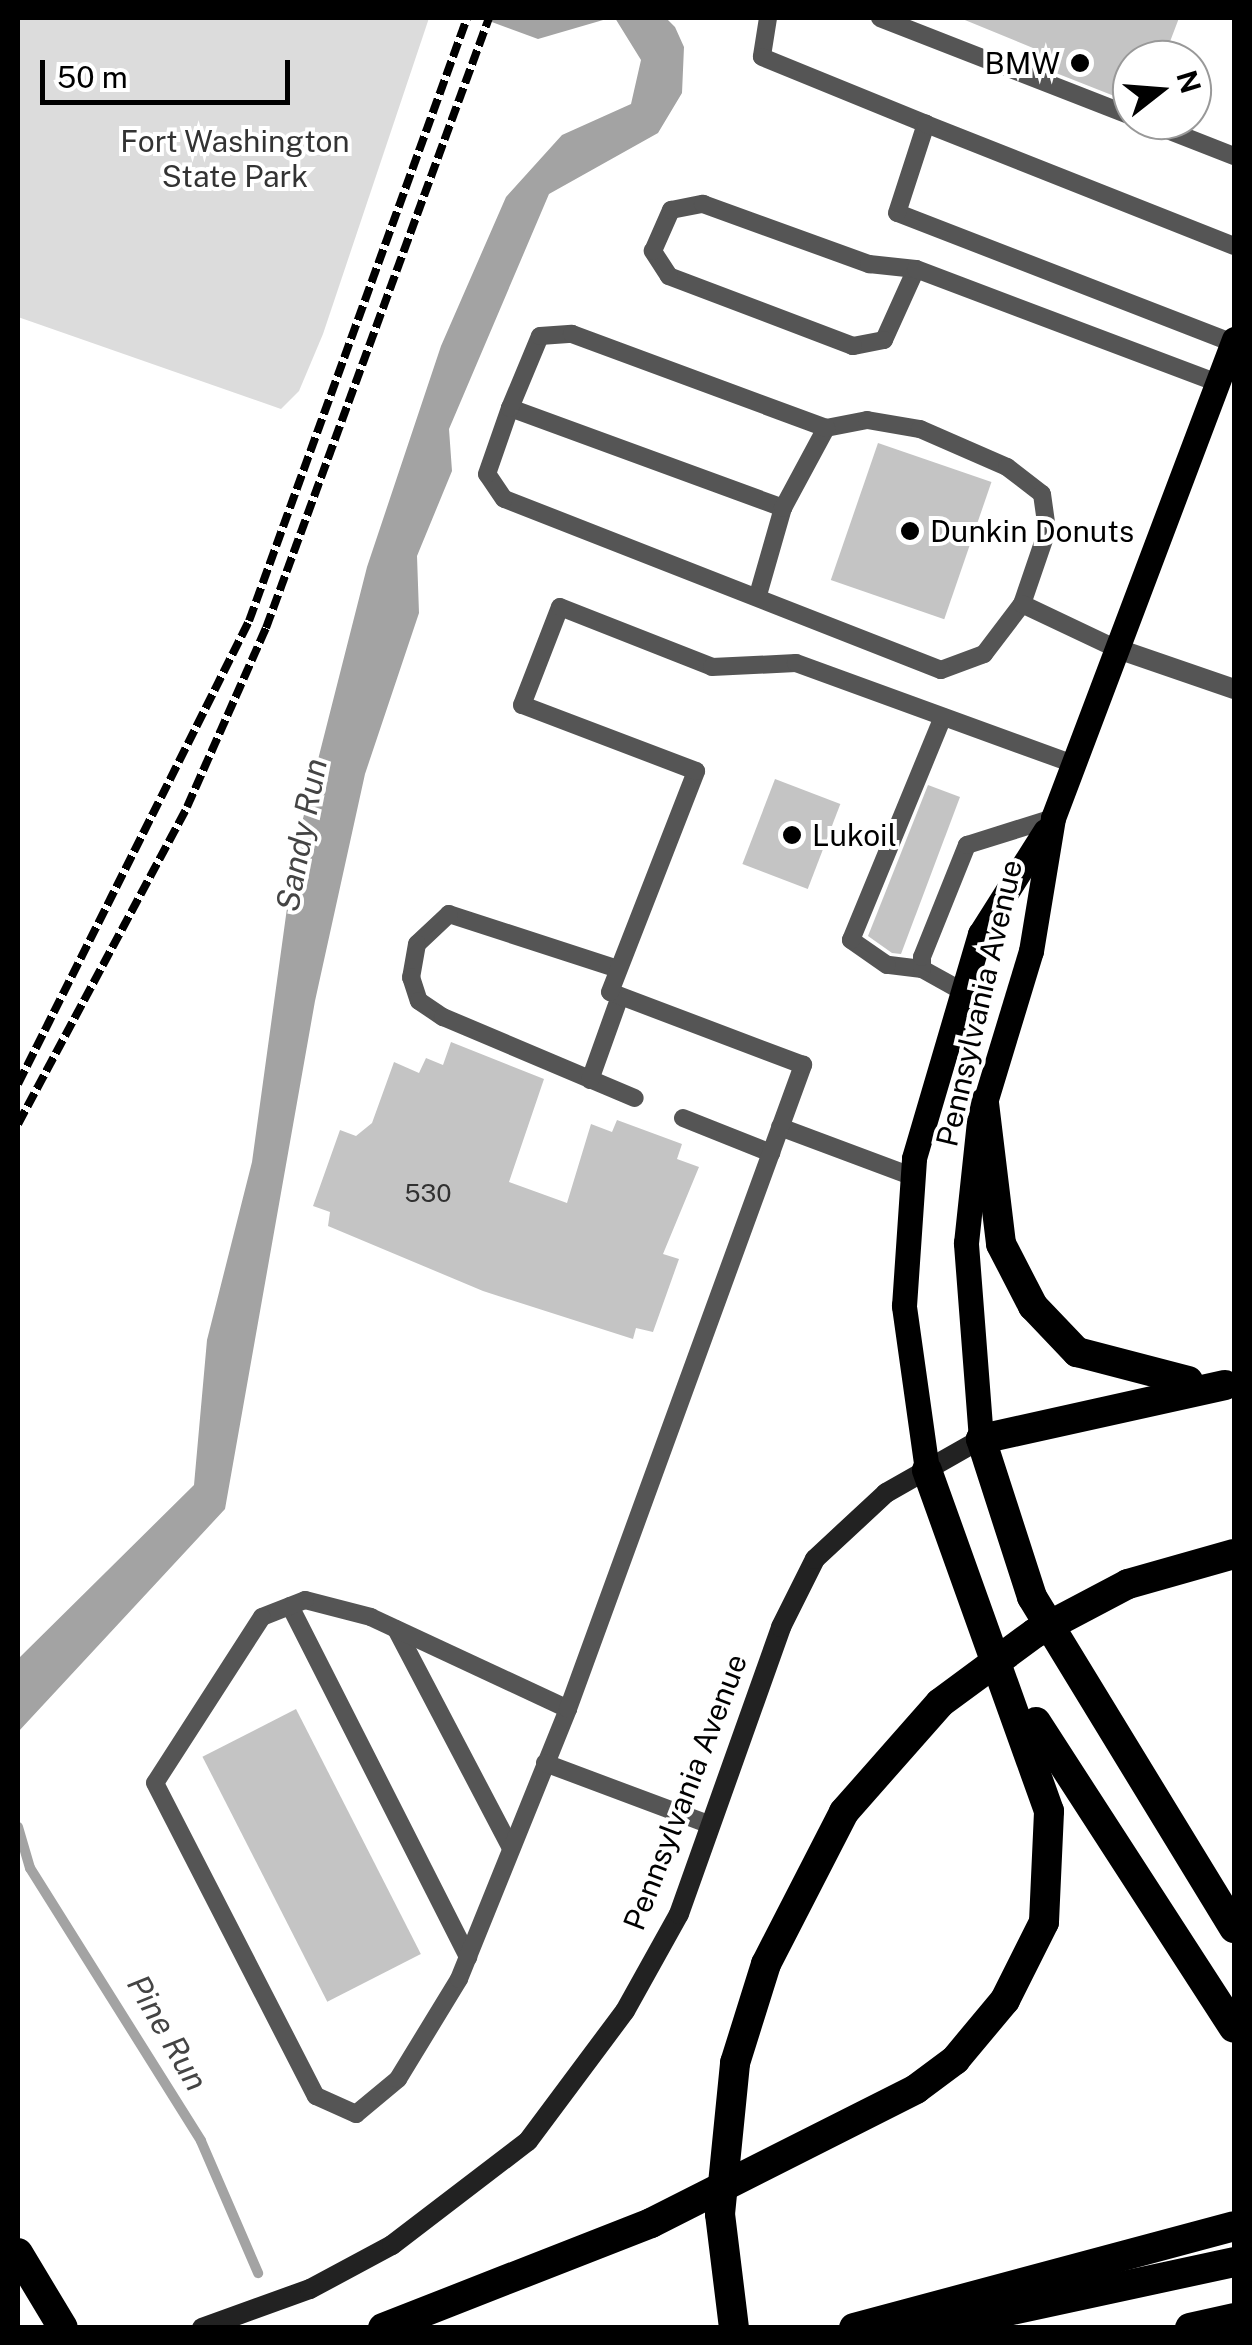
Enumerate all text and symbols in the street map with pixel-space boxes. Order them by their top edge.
scale bar [45,40,295,102]
north arrow [1112,40,1212,140]
place label: BMW [985,45,1060,81]
marker: BMW [1069,52,1091,74]
text: 50 m [57,59,128,95]
text: N [1170,66,1208,97]
park label: Fort Washington State Park [120,123,350,194]
place label: Dunkin Donuts [930,513,1134,549]
marker: Dunkin Donuts [899,520,921,542]
water label: Sandy Run [268,755,336,915]
place label: Lukoil [812,817,897,853]
marker: Lukoil [781,824,803,846]
street label: Pennsylvania Avenue [929,856,1029,1150]
house number: 530 [405,1178,451,1208]
street label: Pennsylvania Avenue [616,1649,754,1935]
water label: Pine Run [119,1968,215,2098]

